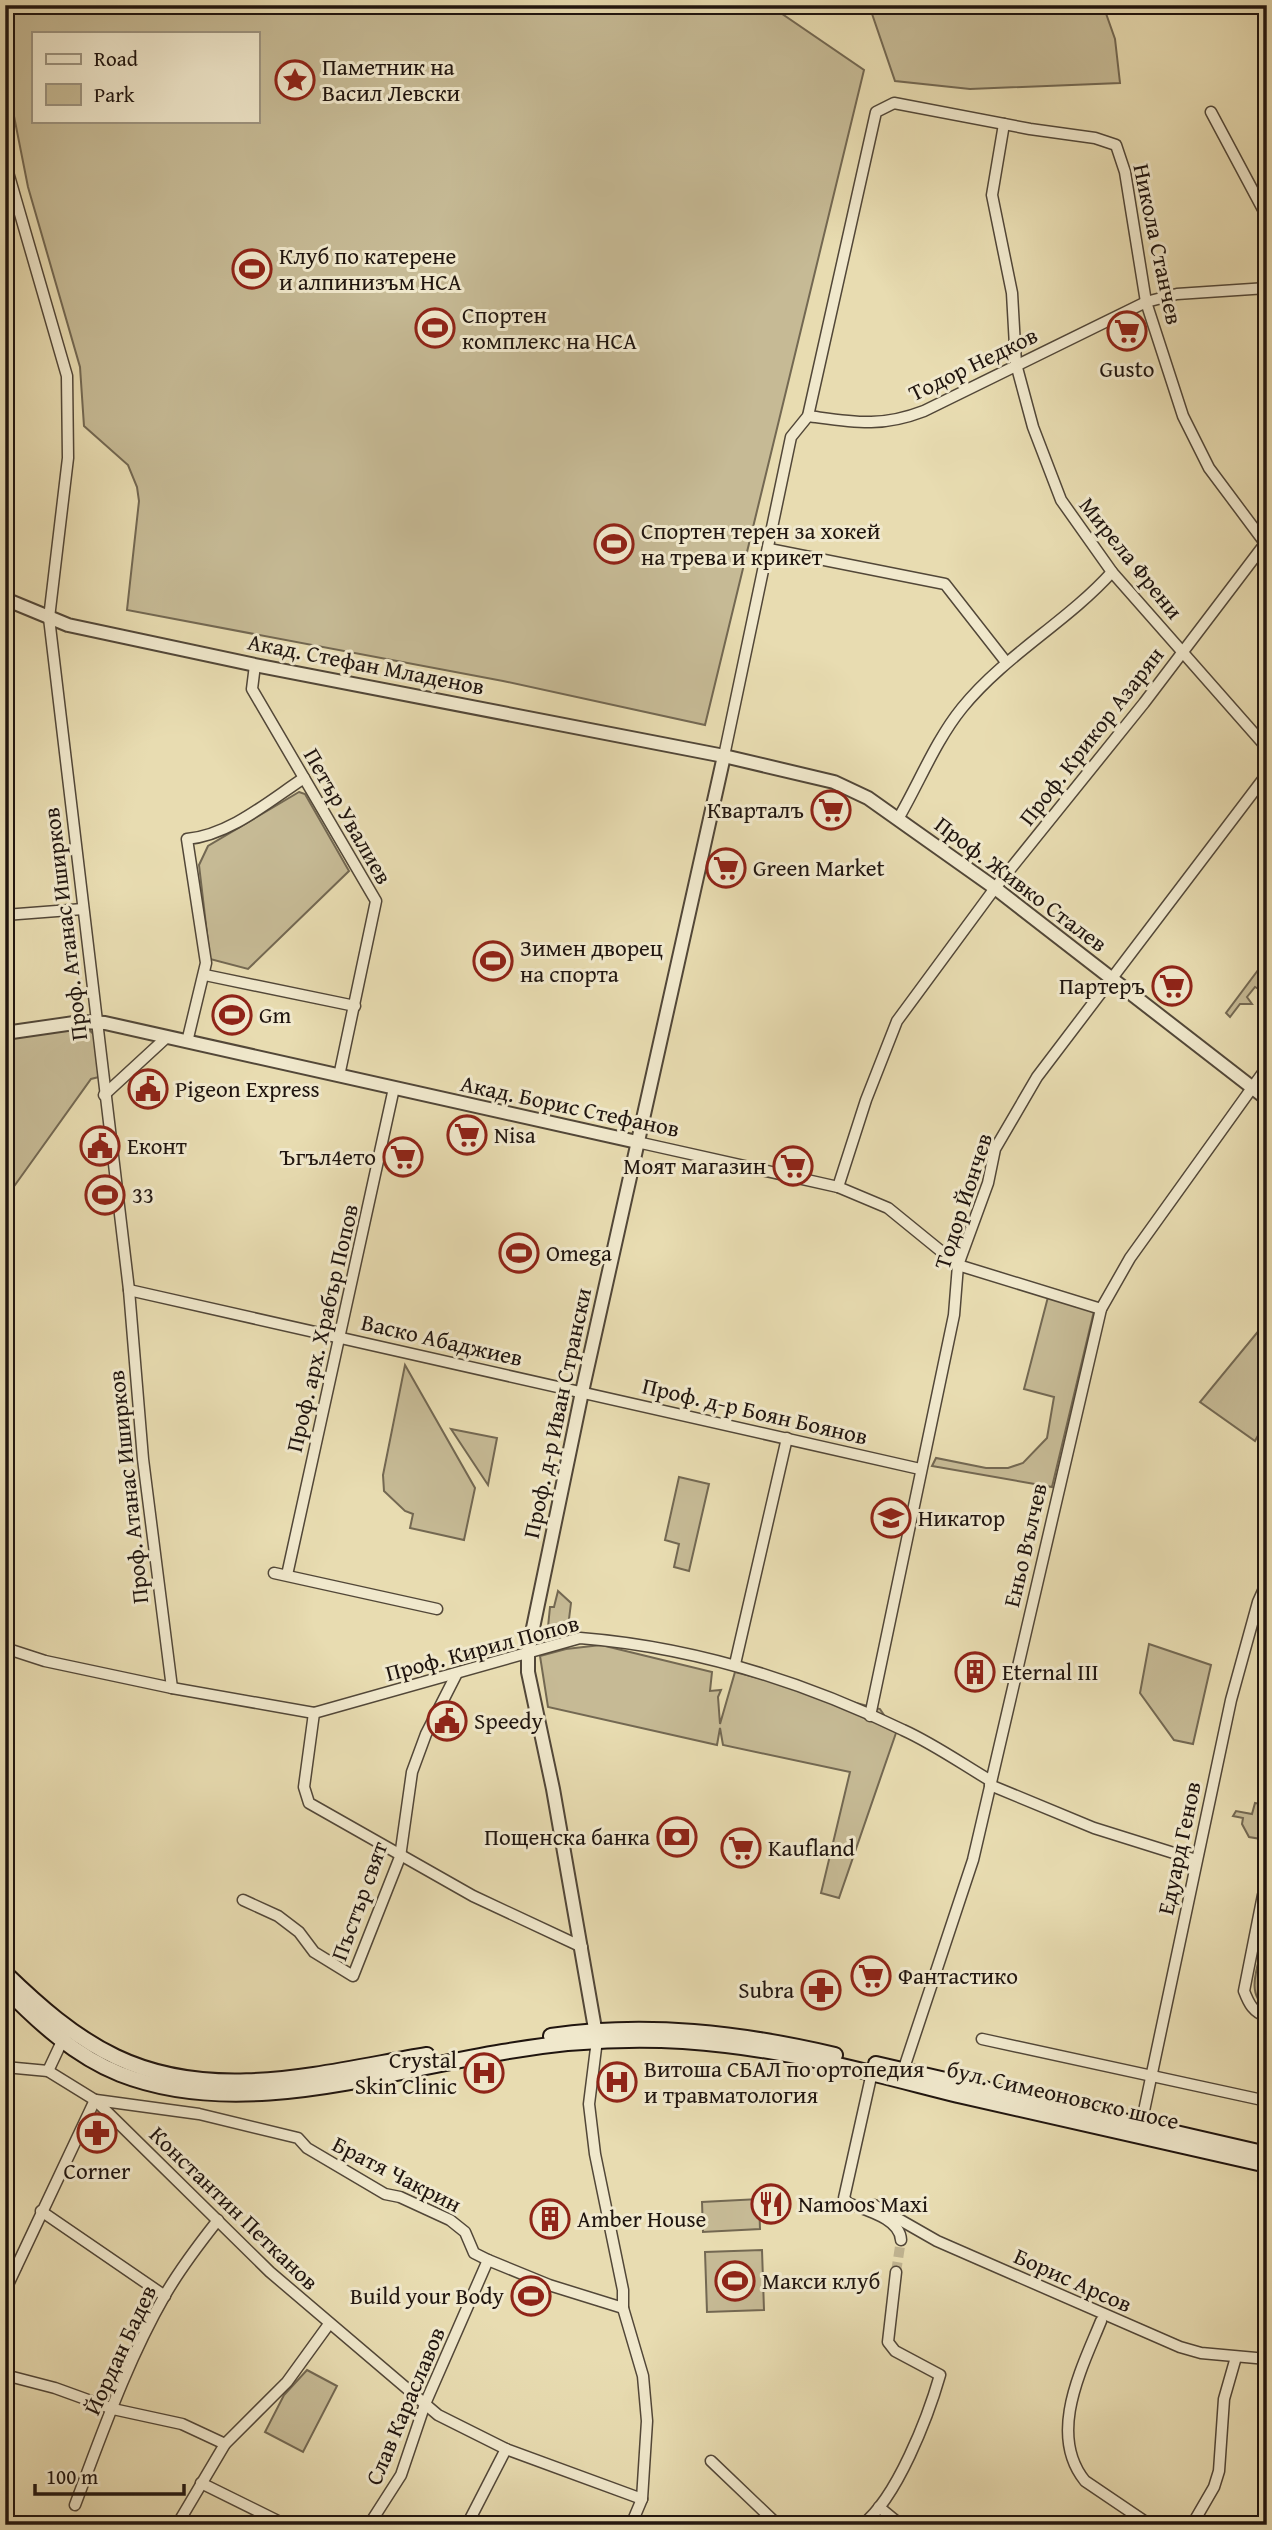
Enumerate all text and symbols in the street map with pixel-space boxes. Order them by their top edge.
legend [32,32,259,122]
text: Road [94,43,139,74]
place label: Паметник на Васил Левски [322,50,460,109]
place icon: Паметник на Васил Левски [274,59,316,101]
text: Park [94,79,135,110]
street label: Никола Станчев [1125,160,1192,327]
place label: Клуб по катерене и алпинизъм НСА [279,239,462,298]
sports icon: Клуб по катерене и алпинизъм НСА [231,248,273,290]
place label: Спортен комплекс на НСА [462,298,637,357]
sports icon: Спортен комплекс на НСА [414,307,456,349]
supermarket icon: Gusto [1106,310,1148,352]
street label: Тодор Недков [903,318,1043,409]
place label: Gusto [1100,352,1154,385]
street label: Мирела Френи [1072,489,1191,626]
place label: Спортен терен за хокей на трева и крикет [641,514,881,573]
sports icon: Спортен терен за хокей на трева и крикет [593,523,635,565]
street label: Акад. Стефан Младенов [245,624,487,703]
street label: Проф. Крикор Азарян [1010,639,1171,832]
street label: Петър Увалиев [296,742,401,890]
supermarket icon: Кварталъ [810,789,852,831]
place label: Кварталъ [707,793,804,826]
street label: Проф. Атанас Иширков [34,806,95,1042]
street label: Проф. Живко Сталев [928,808,1114,959]
supermarket icon: Green Market [705,847,747,889]
place label: Green Market [753,851,885,884]
place label: Зимен дворец на спорта [520,931,663,990]
sports icon: Зимен дворец на спорта [472,940,514,982]
supermarket icon: Партеръ [1151,965,1193,1007]
place label: Партеръ [1059,969,1145,1002]
sports icon: Gm [211,994,253,1036]
place label: Gm [259,998,292,1031]
street label: Акад. Борис Стефанов [457,1066,683,1145]
public building icon: Pigeon Express [127,1068,169,1110]
place label: Pigeon Express [175,1072,320,1105]
supermarket icon: Nisa [446,1114,488,1156]
place label: Nisa [494,1118,536,1151]
public building icon: Еконт [79,1125,121,1167]
place label: Еконт [127,1129,187,1162]
street label: Тодор Йончев [925,1129,1000,1273]
supermarket icon: Ъгъл4ето [382,1136,424,1178]
place label: Ъгъл4ето [279,1140,376,1173]
supermarket icon: Моят магазин [772,1145,814,1187]
place label: Моят магазин [623,1149,766,1182]
sports icon: 33 [84,1174,126,1216]
place label: 33 [132,1178,154,1211]
street label: Проф. арх. Храбър Попов [277,1201,366,1455]
sports icon: Omega [498,1232,540,1274]
place label: Omega [546,1236,612,1269]
street label: Проф. д-р Иван Странски [514,1284,599,1541]
street label: Васко Абаджиев [358,1305,526,1374]
street label: Проф. Атанас Иширков [99,1369,156,1605]
street label: Проф. д-р Боян Боянов [639,1369,871,1453]
street label: Еньо Вълчев [994,1480,1055,1610]
school or university icon: Никатор [870,1497,912,1539]
place label: Никатор [918,1501,1005,1534]
street label: Проф. Кирил Попов [381,1606,582,1689]
building icon: Eternal III [954,1651,996,1693]
place label: Eternal III [1002,1655,1099,1688]
public building icon: Speedy [426,1700,468,1742]
place label: Speedy [474,1704,544,1737]
street label: Едуард Генов [1148,1778,1209,1917]
bank icon: Пощенска банка [656,1816,698,1858]
place label: Пощенска банка [484,1820,650,1853]
supermarket icon: Kaufland [720,1827,762,1869]
place label: Kaufland [768,1831,856,1864]
street label: Пъстър свят [322,1837,395,1965]
supermarket icon: Фантастико [850,1955,892,1997]
place label: Фантастико [898,1959,1018,1992]
pharmacy icon: Subra [800,1969,842,2011]
place label: Subra [738,1973,794,2006]
place label: Crystal Skin Clinic [355,2043,457,2102]
hospital icon: Crystal Skin Clinic [463,2052,505,2094]
place label: Витоша СБАЛ по ортопедия и травматология [644,2052,925,2111]
street label: бул. Симеоновско шосе [944,2052,1182,2137]
hospital icon: Витоша СБАЛ по ортопедия и травматология [596,2061,638,2103]
pharmacy icon: Corner [76,2112,118,2154]
street label: Константин Петканов [142,2118,326,2297]
street label: Братя Чакрин [327,2127,467,2220]
place label: Corner [64,2154,131,2187]
restaurant icon: Namoos Maxi [750,2183,792,2225]
place label: Namoos Maxi [798,2187,928,2220]
building icon: Amber House [529,2198,571,2240]
place label: Amber House [577,2202,706,2235]
street label: Борис Арсов [1009,2239,1137,2320]
sports icon: Макси клуб [714,2260,756,2302]
place label: Макси клуб [762,2264,880,2297]
sports icon: Build your Body [510,2275,552,2317]
street label: Йордан Бадев [75,2279,164,2420]
place label: Build your Body [350,2279,505,2312]
street label: Слав Караславов [356,2322,453,2490]
scale bar [35,2453,184,2497]
text: 100 m [46,2461,98,2492]

